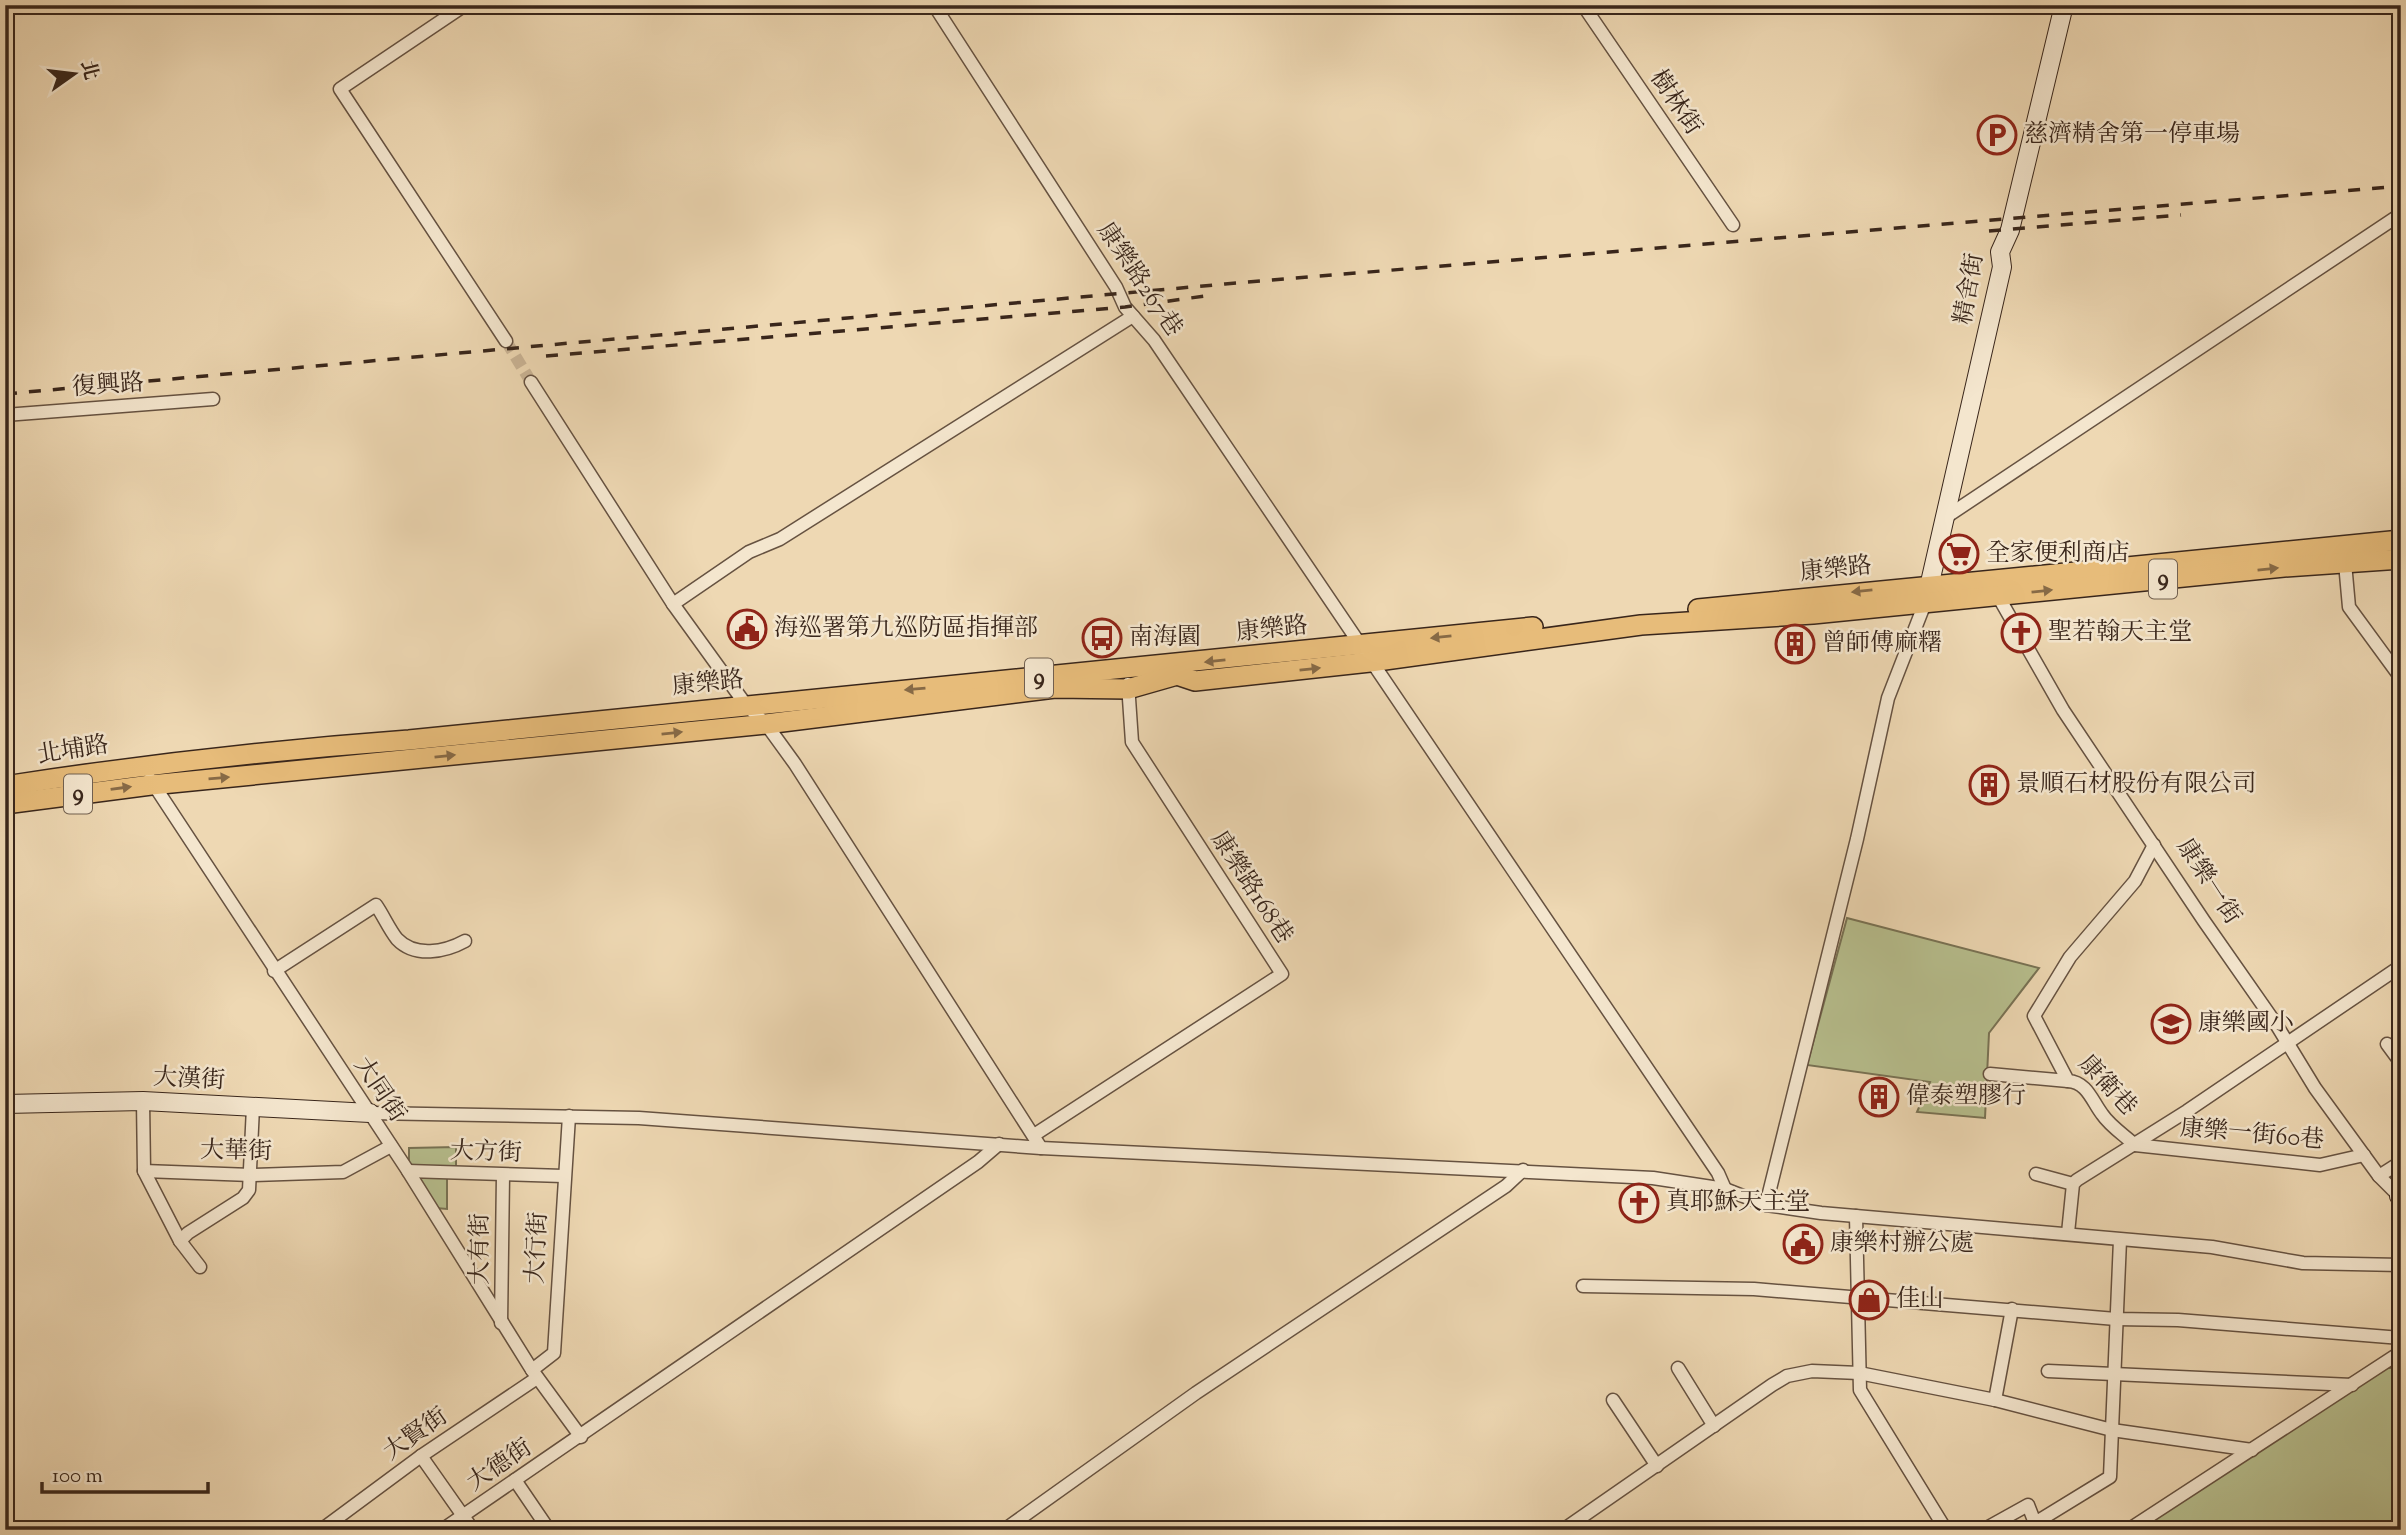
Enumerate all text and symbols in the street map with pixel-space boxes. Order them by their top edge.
north arrow [38,38,108,108]
text: 北 [73,58,103,83]
street label: 樹林街 [1641,64,1709,142]
parking icon: 慈濟精舍第一停車場 [1976,114,2018,156]
place label: 慈濟精舍第一停車場 [2024,118,2240,152]
street label: 康樂路267巷 [1088,216,1190,344]
street label: 精舍街 [1947,251,1993,327]
street label: 復興路 [71,367,145,405]
supermarket icon: 全家便利商店 [1938,533,1980,575]
place label: 全家便利商店 [1986,537,2130,571]
street label: 康樂路 [1798,549,1874,591]
road number: 9 [2149,559,2177,598]
one-way arrow [2258,563,2280,574]
one-way arrow [2031,585,2053,596]
one-way arrow [1851,586,1873,597]
public building icon: 海巡署第九巡防區指揮部 [726,608,768,650]
street label: 康樂路 [1234,609,1310,651]
place label: 海巡署第九巡防區指揮部 [774,612,1038,646]
church icon: 聖若翰天主堂 [2000,612,2042,654]
place label: 聖若翰天主堂 [2048,616,2192,650]
bus stop icon: 南海園 [1081,617,1123,659]
place label: 南海園 [1129,621,1201,655]
building icon: 曾師傅麻糬 [1774,623,1816,665]
place label: 曾師傅麻糬 [1822,627,1942,661]
one-way arrow [1430,632,1452,643]
one-way arrow [1203,656,1225,667]
road number: 9 [1025,658,1053,698]
street label: 康樂路 [670,663,746,705]
one-way arrow [1299,663,1321,674]
one-way arrow [904,684,926,695]
one-way arrow [661,727,683,738]
street label: 北埔路 [35,729,111,773]
one-way arrow [434,750,456,761]
building icon: 景順石材股份有限公司 [1968,764,2010,806]
place label: 景順石材股份有限公司 [2016,768,2256,802]
one-way arrow [208,772,230,783]
road number: 9 [64,774,92,814]
one-way arrow [111,783,133,794]
street label: 康樂路168巷 [1202,825,1300,951]
street label: 康樂一街 [2168,832,2248,932]
school or university icon: 康樂國小 [2150,1003,2192,1045]
place label: 康樂國小 [2198,1007,2294,1041]
street label: 康衛巷 [2070,1048,2144,1124]
street label: 大同街 [345,1051,413,1129]
street label: 大漢街 [152,1061,226,1099]
building icon: 偉泰塑膠行 [1858,1076,1900,1118]
place label: 偉泰塑膠行 [1906,1080,2026,1114]
street label: 康樂一街60巷 [2178,1112,2326,1158]
street label: 大華街 [200,1134,272,1170]
street label: 大方街 [449,1135,523,1171]
church icon: 真耶穌天主堂 [1618,1182,1660,1224]
place label: 真耶穌天主堂 [1666,1186,1810,1220]
street label: 大行街 [519,1211,557,1285]
street label: 大有街 [464,1213,498,1285]
public building icon: 康樂村辦公處 [1782,1223,1824,1265]
place label: 康樂村辦公處 [1830,1227,1974,1261]
shop icon: 佳山 [1848,1279,1890,1321]
place label: 佳山 [1896,1283,1944,1317]
street label: 大賢街 [377,1400,455,1470]
street label: 大德街 [461,1432,539,1500]
scale bar [42,1451,208,1495]
text: 100 m [52,1462,103,1492]

